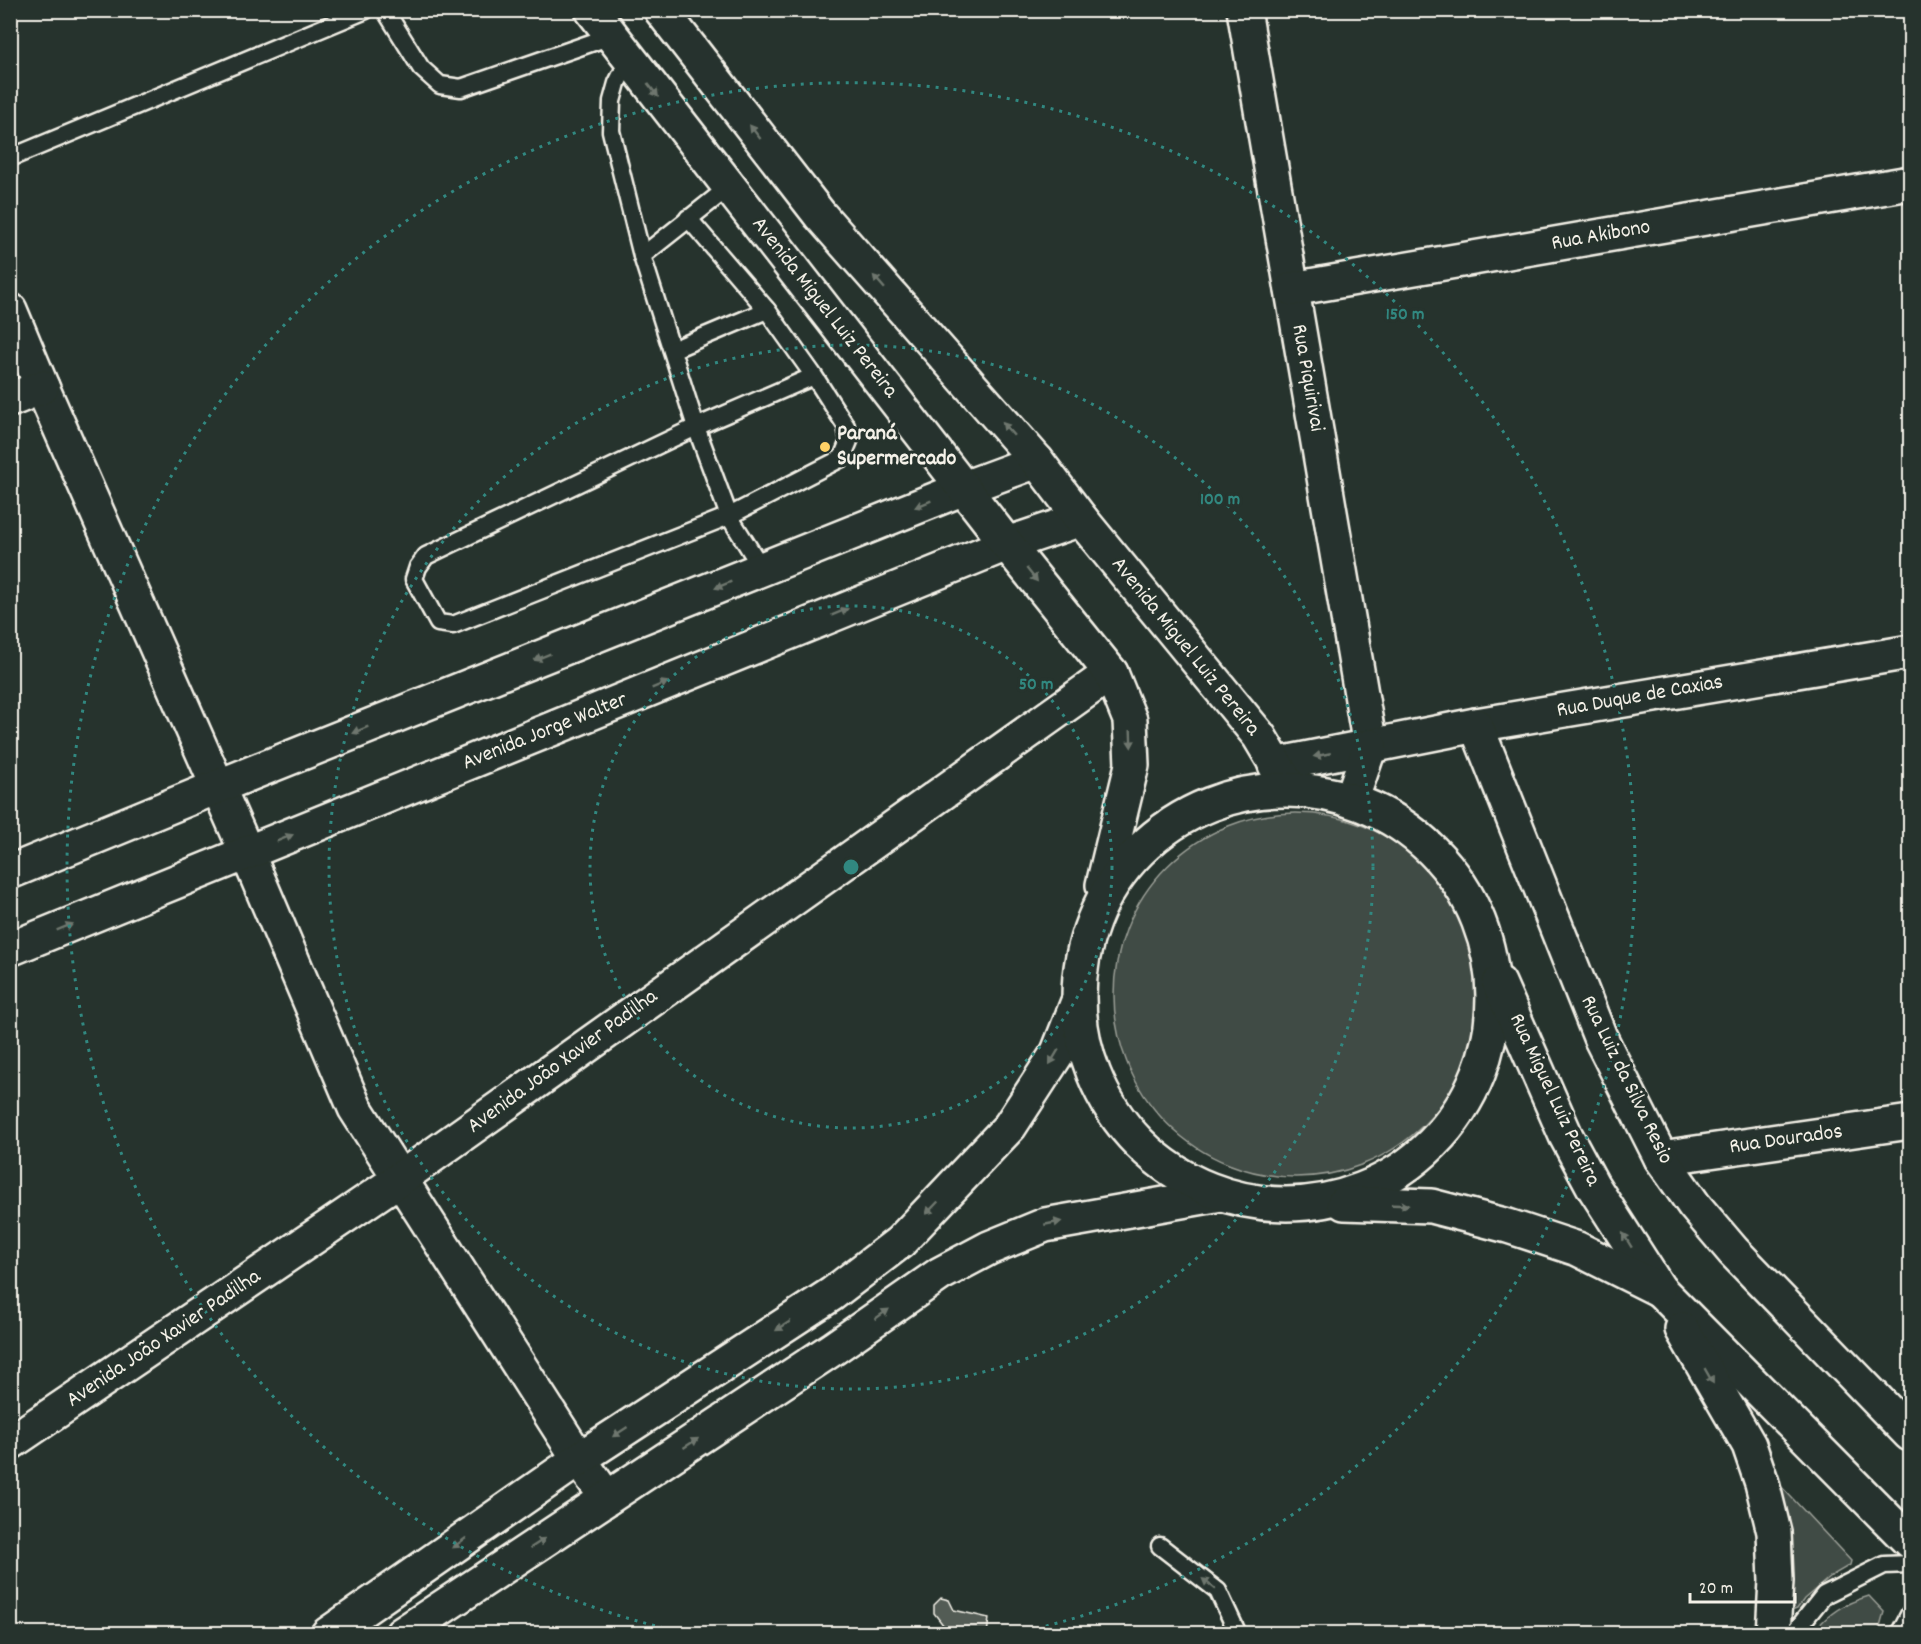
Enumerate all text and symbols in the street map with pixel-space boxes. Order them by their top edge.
one-way arrow [647,83,659,98]
one-way arrow [749,124,762,140]
street label: Avenida Miguel Luiz Pereira [743,211,905,406]
street label: Rua Akibono [1549,212,1653,260]
one-way arrow [872,275,886,290]
text: 150 m [1386,303,1424,328]
street label: Rua Piquirivai [1282,322,1332,434]
place label: Paraná Supermercado [837,419,957,475]
one-way arrow [1002,422,1015,437]
marker: Paraná Supermercado [818,440,832,454]
text: 100 m [1200,488,1240,513]
one-way arrow [914,500,932,509]
street label: Avenida Miguel Luiz Pereira [1103,551,1268,744]
one-way arrow [1025,567,1038,582]
one-way arrow [713,580,731,590]
one-way arrow [831,607,849,616]
one-way arrow [532,653,550,663]
street label: Rua Duque de Caxias [1554,667,1726,727]
text: 50 m [1019,673,1053,698]
one-way arrow [651,680,669,690]
street label: Avenida Jorge Walter [458,685,633,779]
one-way arrow [351,725,369,735]
one-way arrow [1126,729,1135,748]
one-way arrow [1313,751,1332,760]
one-way arrow [276,833,294,843]
centre of rings [841,857,861,877]
one-way arrow [56,922,74,931]
street label: Avenida João Xavier Padilha [461,982,665,1142]
street label: Rua Luiz da Silva Resio [1572,990,1680,1170]
street label: Rua Miguel Luiz Pereira [1500,1008,1608,1192]
one-way arrow [1048,1049,1059,1066]
street label: Rua Dourados [1727,1117,1845,1163]
one-way arrow [925,1201,939,1215]
one-way arrow [1391,1201,1410,1210]
one-way arrow [1044,1218,1063,1227]
one-way arrow [1622,1231,1633,1248]
street label: Avenida João Xavier Padilha [60,1262,268,1416]
one-way arrow [874,1308,890,1320]
one-way arrow [775,1320,791,1331]
one-way arrow [1704,1368,1714,1385]
one-way arrow [611,1427,628,1438]
one-way arrow [683,1437,699,1448]
one-way arrow [451,1537,467,1548]
one-way arrow [530,1537,546,1548]
scale bar [1690,1566,1795,1604]
one-way arrow [1201,1577,1217,1590]
text: 20 m [1699,1577,1733,1602]

